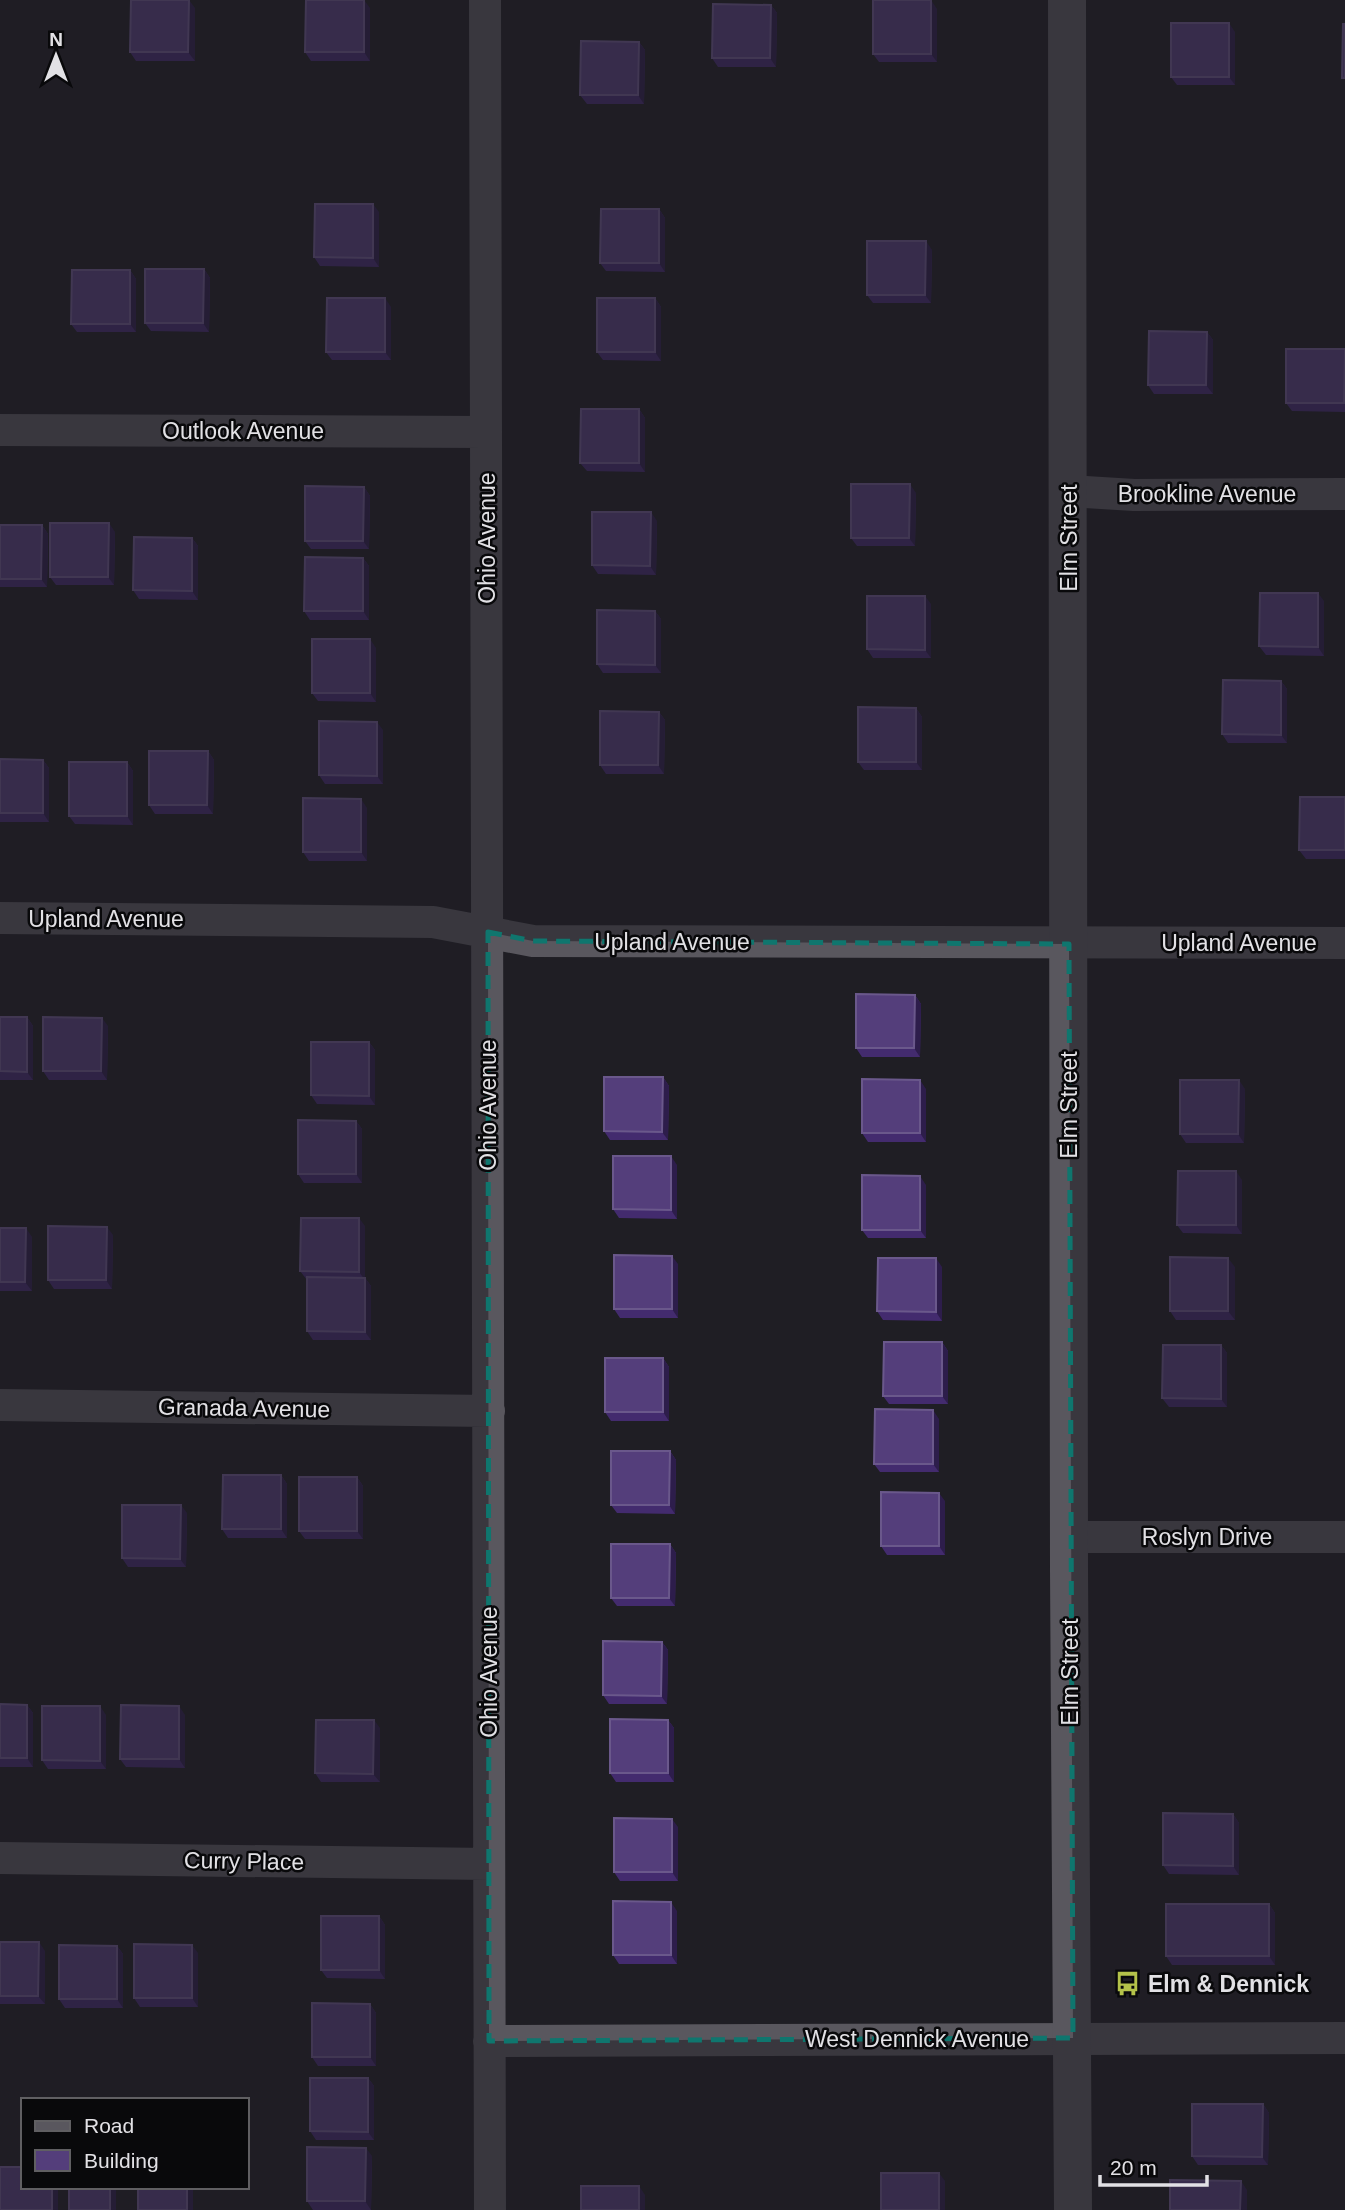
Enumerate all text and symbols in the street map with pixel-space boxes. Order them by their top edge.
north arrow [21,21,91,91]
text: N [49,29,63,50]
street label: Outlook Avenue [162,418,324,444]
street label: Ohio Avenue [474,472,500,604]
street label: Brookline Avenue [1118,481,1296,507]
street label: Elm Street [1056,484,1082,592]
street label: Upland Avenue [28,906,184,932]
street label: Upland Avenue [594,929,750,955]
street label: Upland Avenue [1161,930,1317,956]
street label: Ohio Avenue [475,1039,501,1171]
street label: Elm Street [1056,1051,1082,1159]
street label: Granada Avenue [158,1393,330,1423]
street label: Roslyn Drive [1142,1524,1272,1550]
street label: Ohio Avenue [476,1606,502,1738]
street label: Elm Street [1057,1618,1083,1726]
street label: Curry Place [184,1847,304,1875]
bus stop icon: Elm & Dennick [1114,1970,1142,1998]
place label: Elm & Dennick [1148,1971,1309,1997]
street label: West Dennick Avenue [805,2026,1029,2052]
legend [21,2098,248,2189]
text: Road [84,2114,134,2137]
scale bar [1100,2144,1207,2188]
text: Building [84,2149,159,2172]
text: 20 m [1110,2156,1157,2179]

